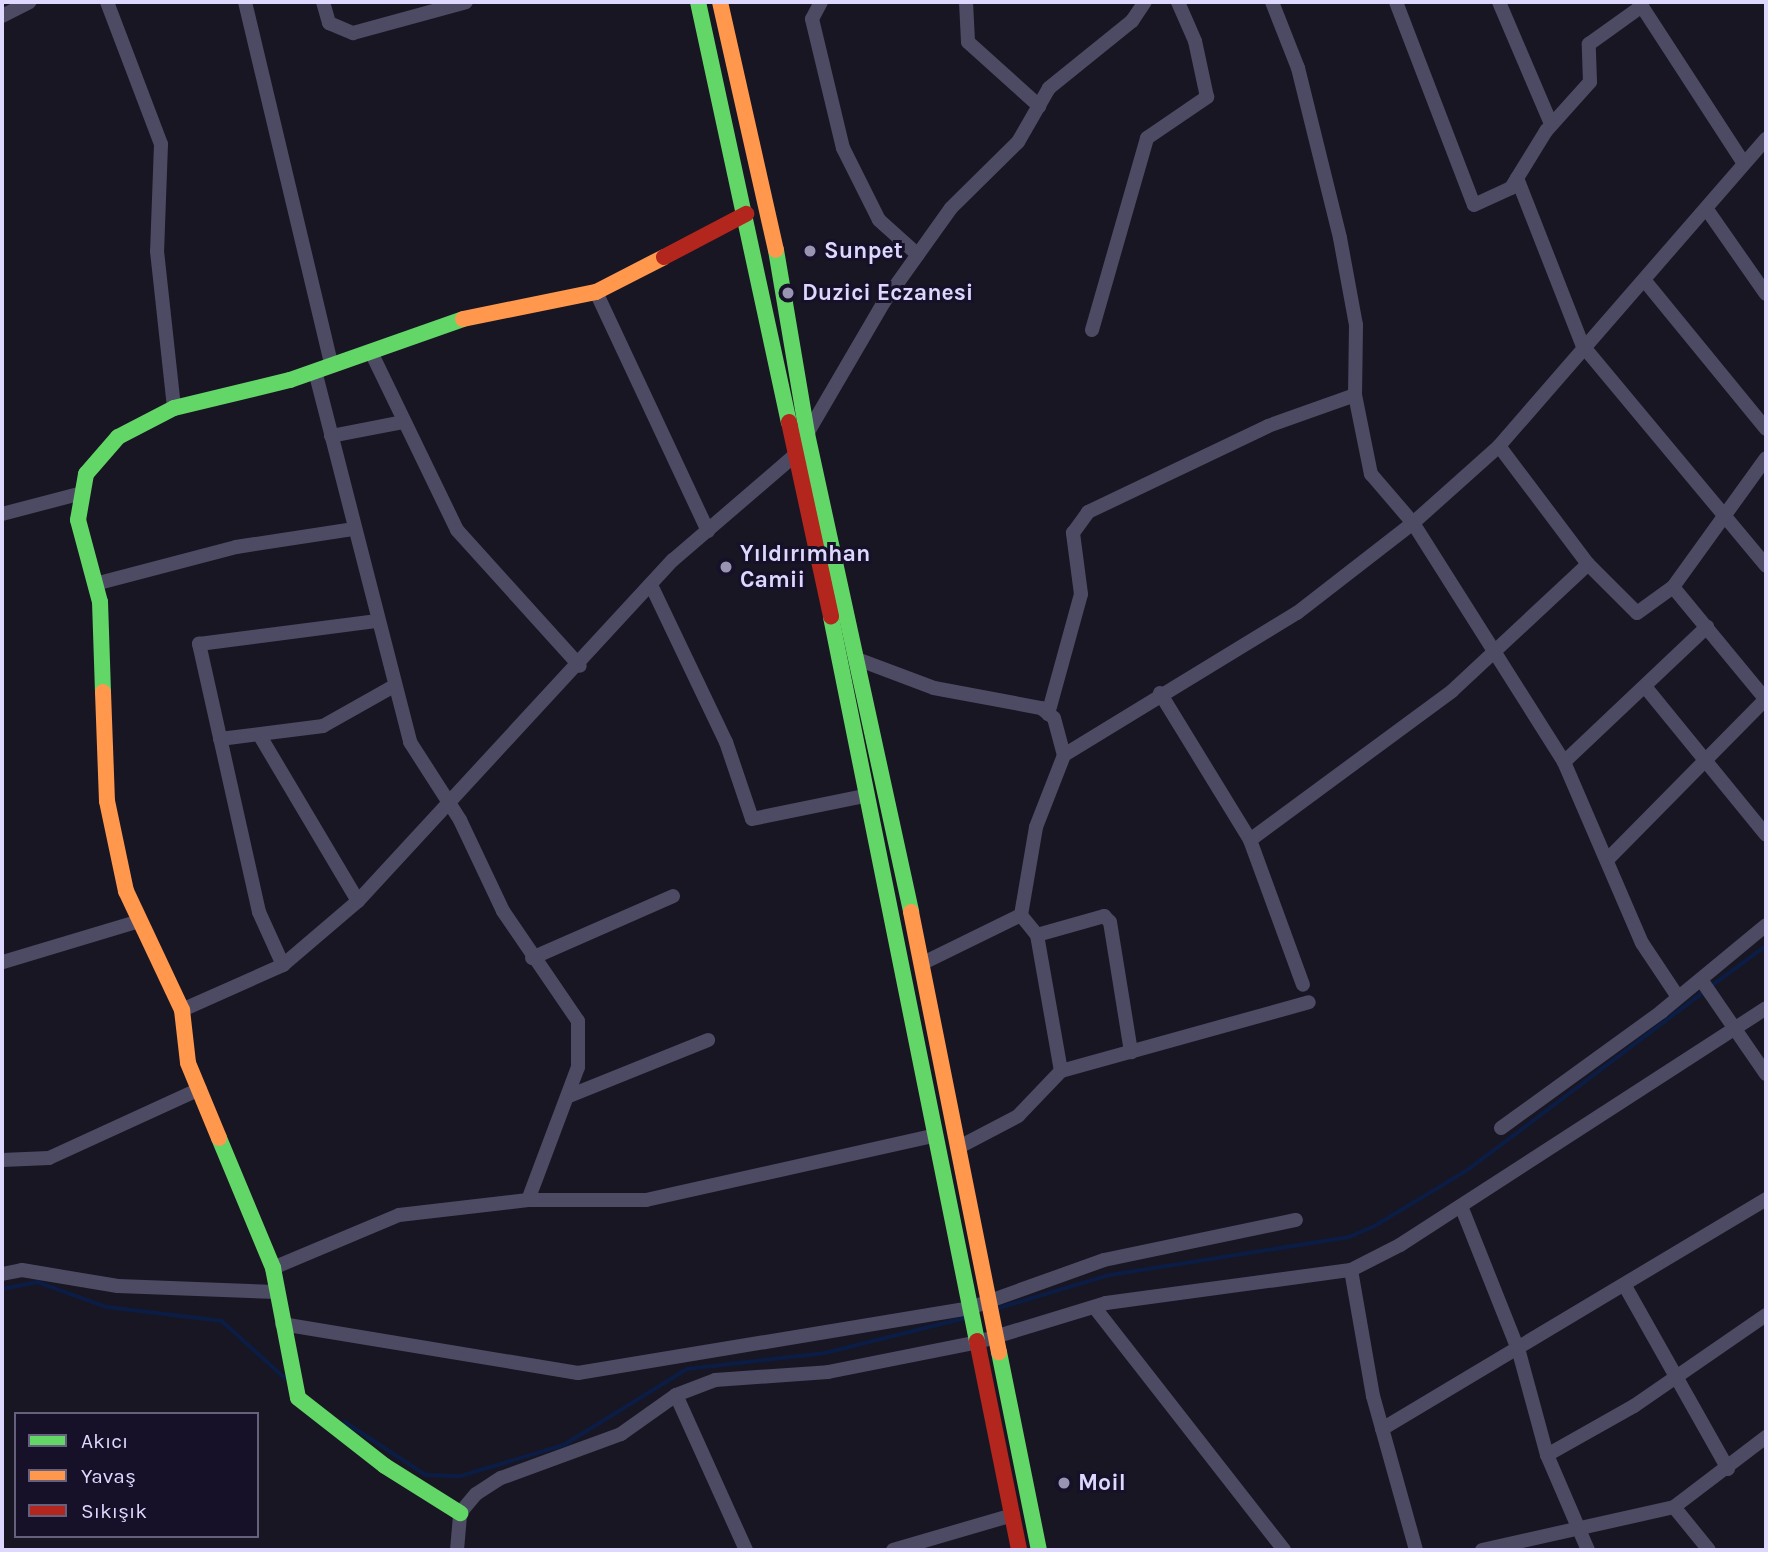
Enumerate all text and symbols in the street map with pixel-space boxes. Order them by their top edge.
place label: Sunpet [824,237,903,265]
marker: Sunpet [802,243,818,259]
place label: Duzici Eczanesi [802,279,973,307]
marker: Duzici Eczanesi [780,285,796,301]
place label: Yıldırımhan Camii [740,540,870,594]
marker: Yıldırımhan Camii [718,559,734,575]
legend [14,1412,259,1538]
text: Akıcı [81,1429,128,1453]
text: Yavaş [81,1464,136,1488]
place label: Moil [1078,1469,1126,1497]
marker: Moil [1056,1475,1072,1491]
text: Sıkışık [81,1499,147,1523]

